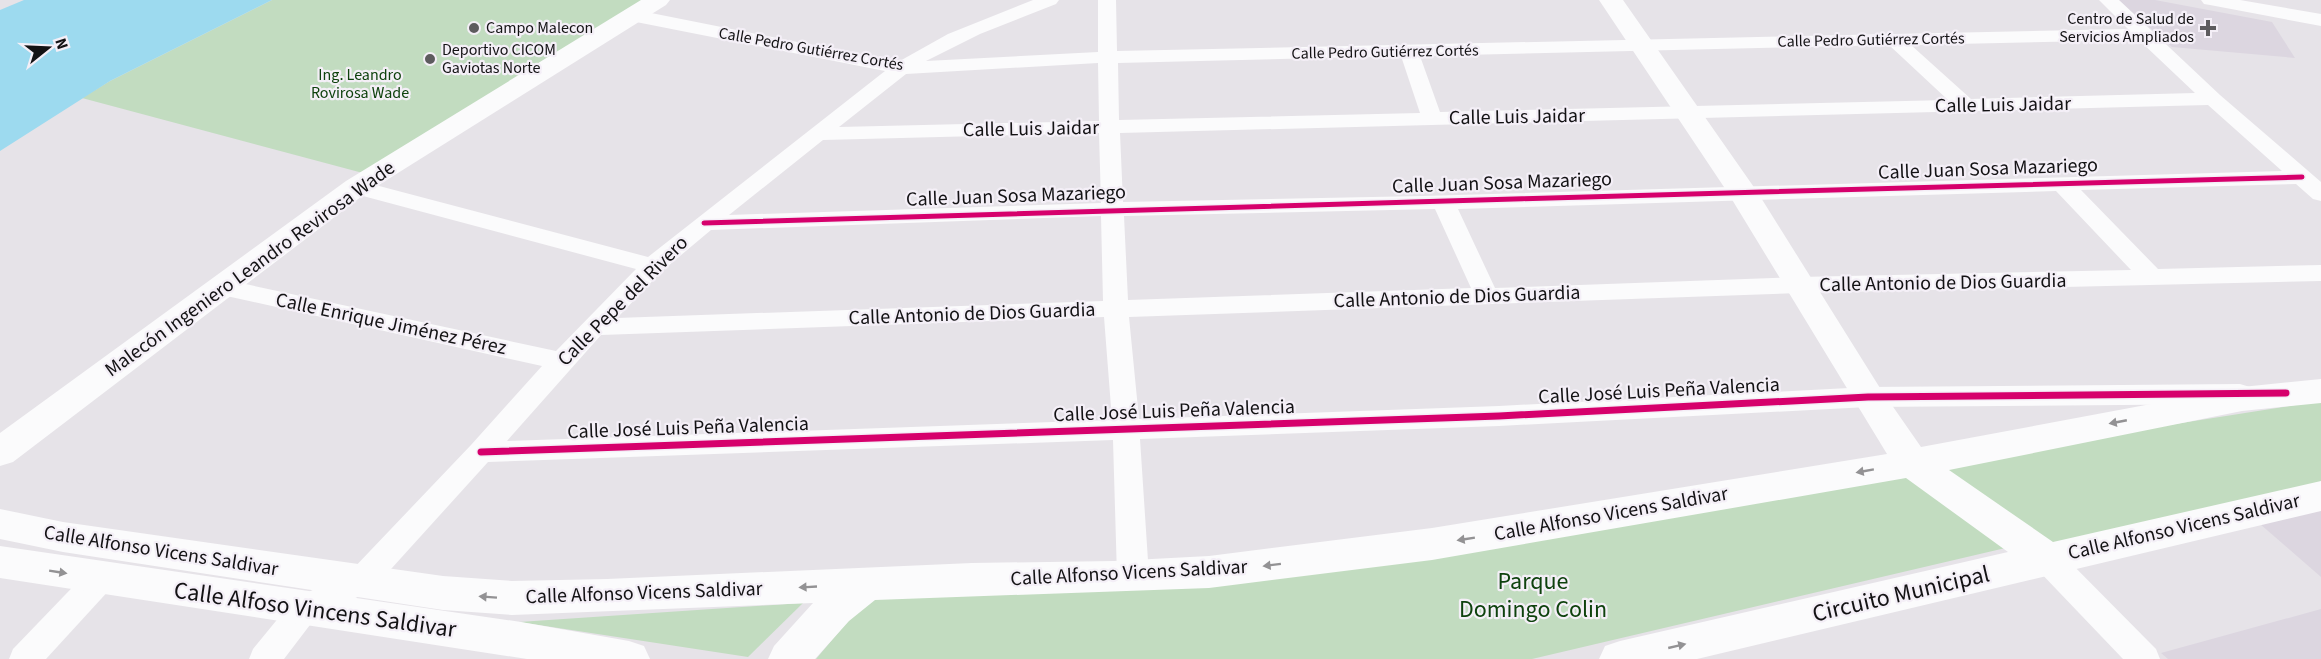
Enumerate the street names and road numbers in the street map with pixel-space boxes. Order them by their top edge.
street label: Calle Pedro Gutiérrez Cortés [717,22,905,76]
street label: Calle Pedro Gutiérrez Cortés [1777,27,1965,53]
street label: Calle Pedro Gutiérrez Cortés [1291,39,1479,65]
street label: Calle Luis Jaidar [1935,90,2071,120]
street label: Calle Luis Jaidar [1449,102,1585,132]
street label: Calle Luis Jaidar [963,114,1099,144]
street label: Calle Juan Sosa Mazariego [1878,151,2098,187]
street label: Malecón Ingeniero Leandro Revirosa Wade [99,154,401,384]
street label: Calle Juan Sosa Mazariego [1392,165,1612,201]
street label: Calle Juan Sosa Mazariego [906,178,1126,214]
street label: Calle Pepe del Rivero [551,229,695,373]
street label: Calle Antonio de Dios Guardia [1819,267,2067,299]
street label: Calle Antonio de Dios Guardia [1333,279,1581,315]
street label: Calle Enrique Jiménez Pérez [273,286,509,362]
street label: Calle Antonio de Dios Guardia [848,296,1096,332]
street label: Calle José Luis Peña Valencia [1538,371,1780,411]
street label: Calle José Luis Peña Valencia [1053,393,1295,429]
street label: Calle José Luis Peña Valencia [567,410,809,446]
street label: Calle Alfonso Vicens Saldivar [1492,480,1730,548]
street label: Calle Alfonso Vicens Saldivar [2065,487,2303,567]
street label: Calle Alfonso Vicens Saldivar [42,519,280,583]
street label: Calle Alfonso Vicens Saldivar [1010,553,1248,593]
street label: Circuito Municipal [1809,557,1993,631]
street label: Calle Alfoso Vincens Saldivar [172,573,459,647]
street label: Calle Alfonso Vicens Saldivar [525,575,763,611]

